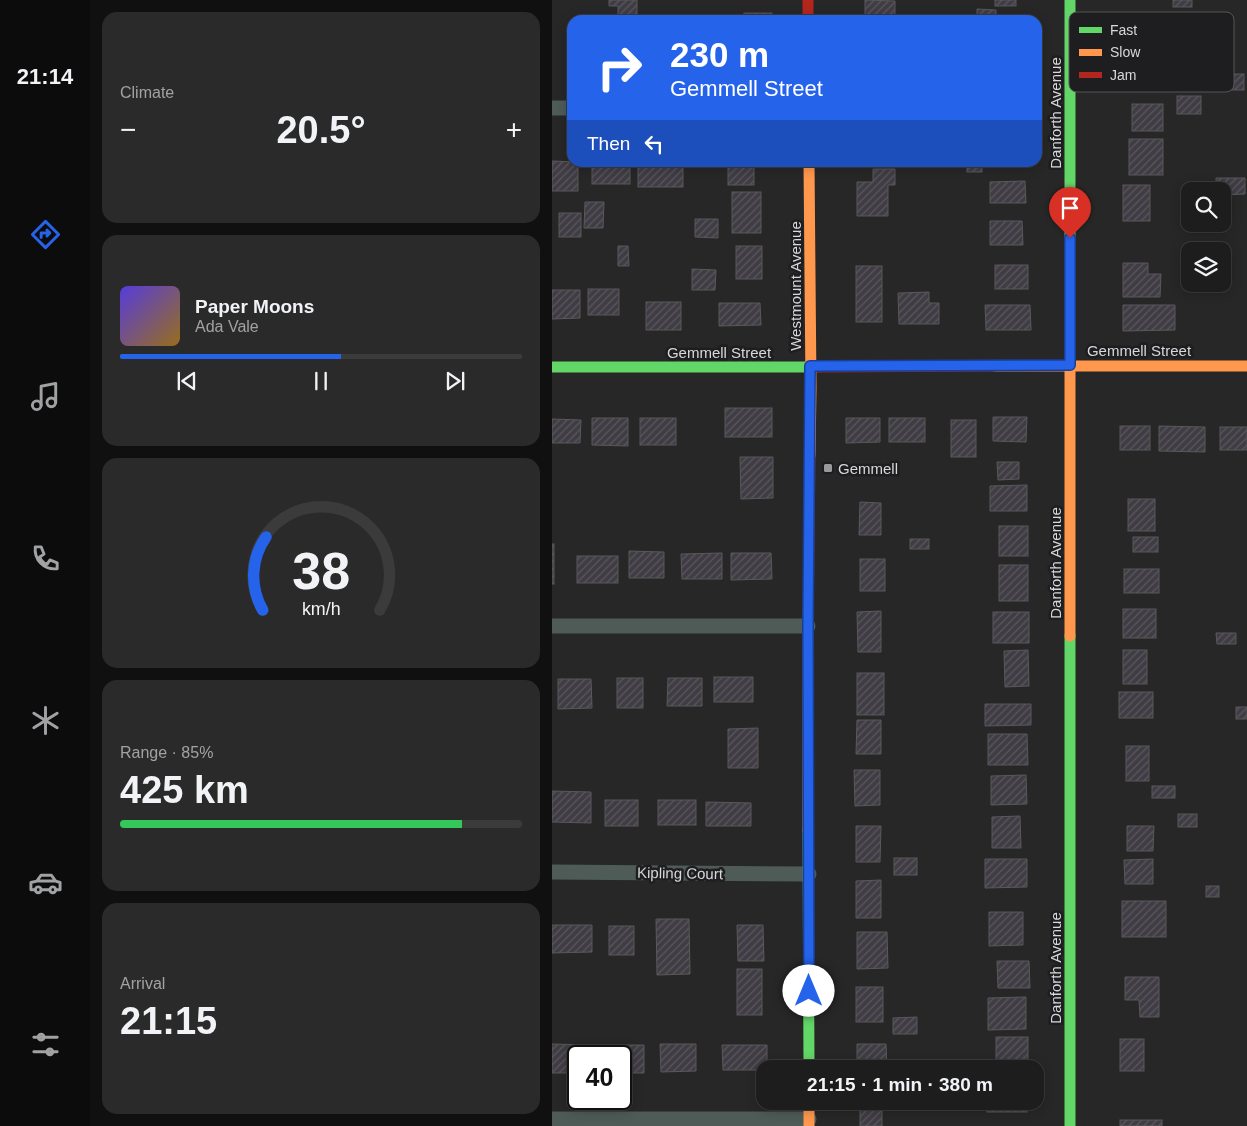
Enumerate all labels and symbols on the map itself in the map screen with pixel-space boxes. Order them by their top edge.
legend [1069,12,1234,92]
text: Fast [1110,22,1137,38]
text: Slow [1110,44,1141,60]
street label: Danforth Avenue [1047,57,1064,169]
text: Jam [1110,67,1136,83]
pin [1049,187,1091,238]
street label: Westmount Avenue [787,221,804,351]
street label: Gemmell Street [1087,342,1192,359]
street label: Gemmell Street [667,344,772,361]
place label: Gemmell [838,460,898,477]
marker: Gemmell [822,462,834,474]
street label: Danforth Avenue [1047,507,1064,619]
street label: Kipling Court [637,864,724,882]
street label: Danforth Avenue [1047,912,1064,1024]
position arrow [782,964,834,1016]
speed limit sign: 40 [567,1045,632,1110]

